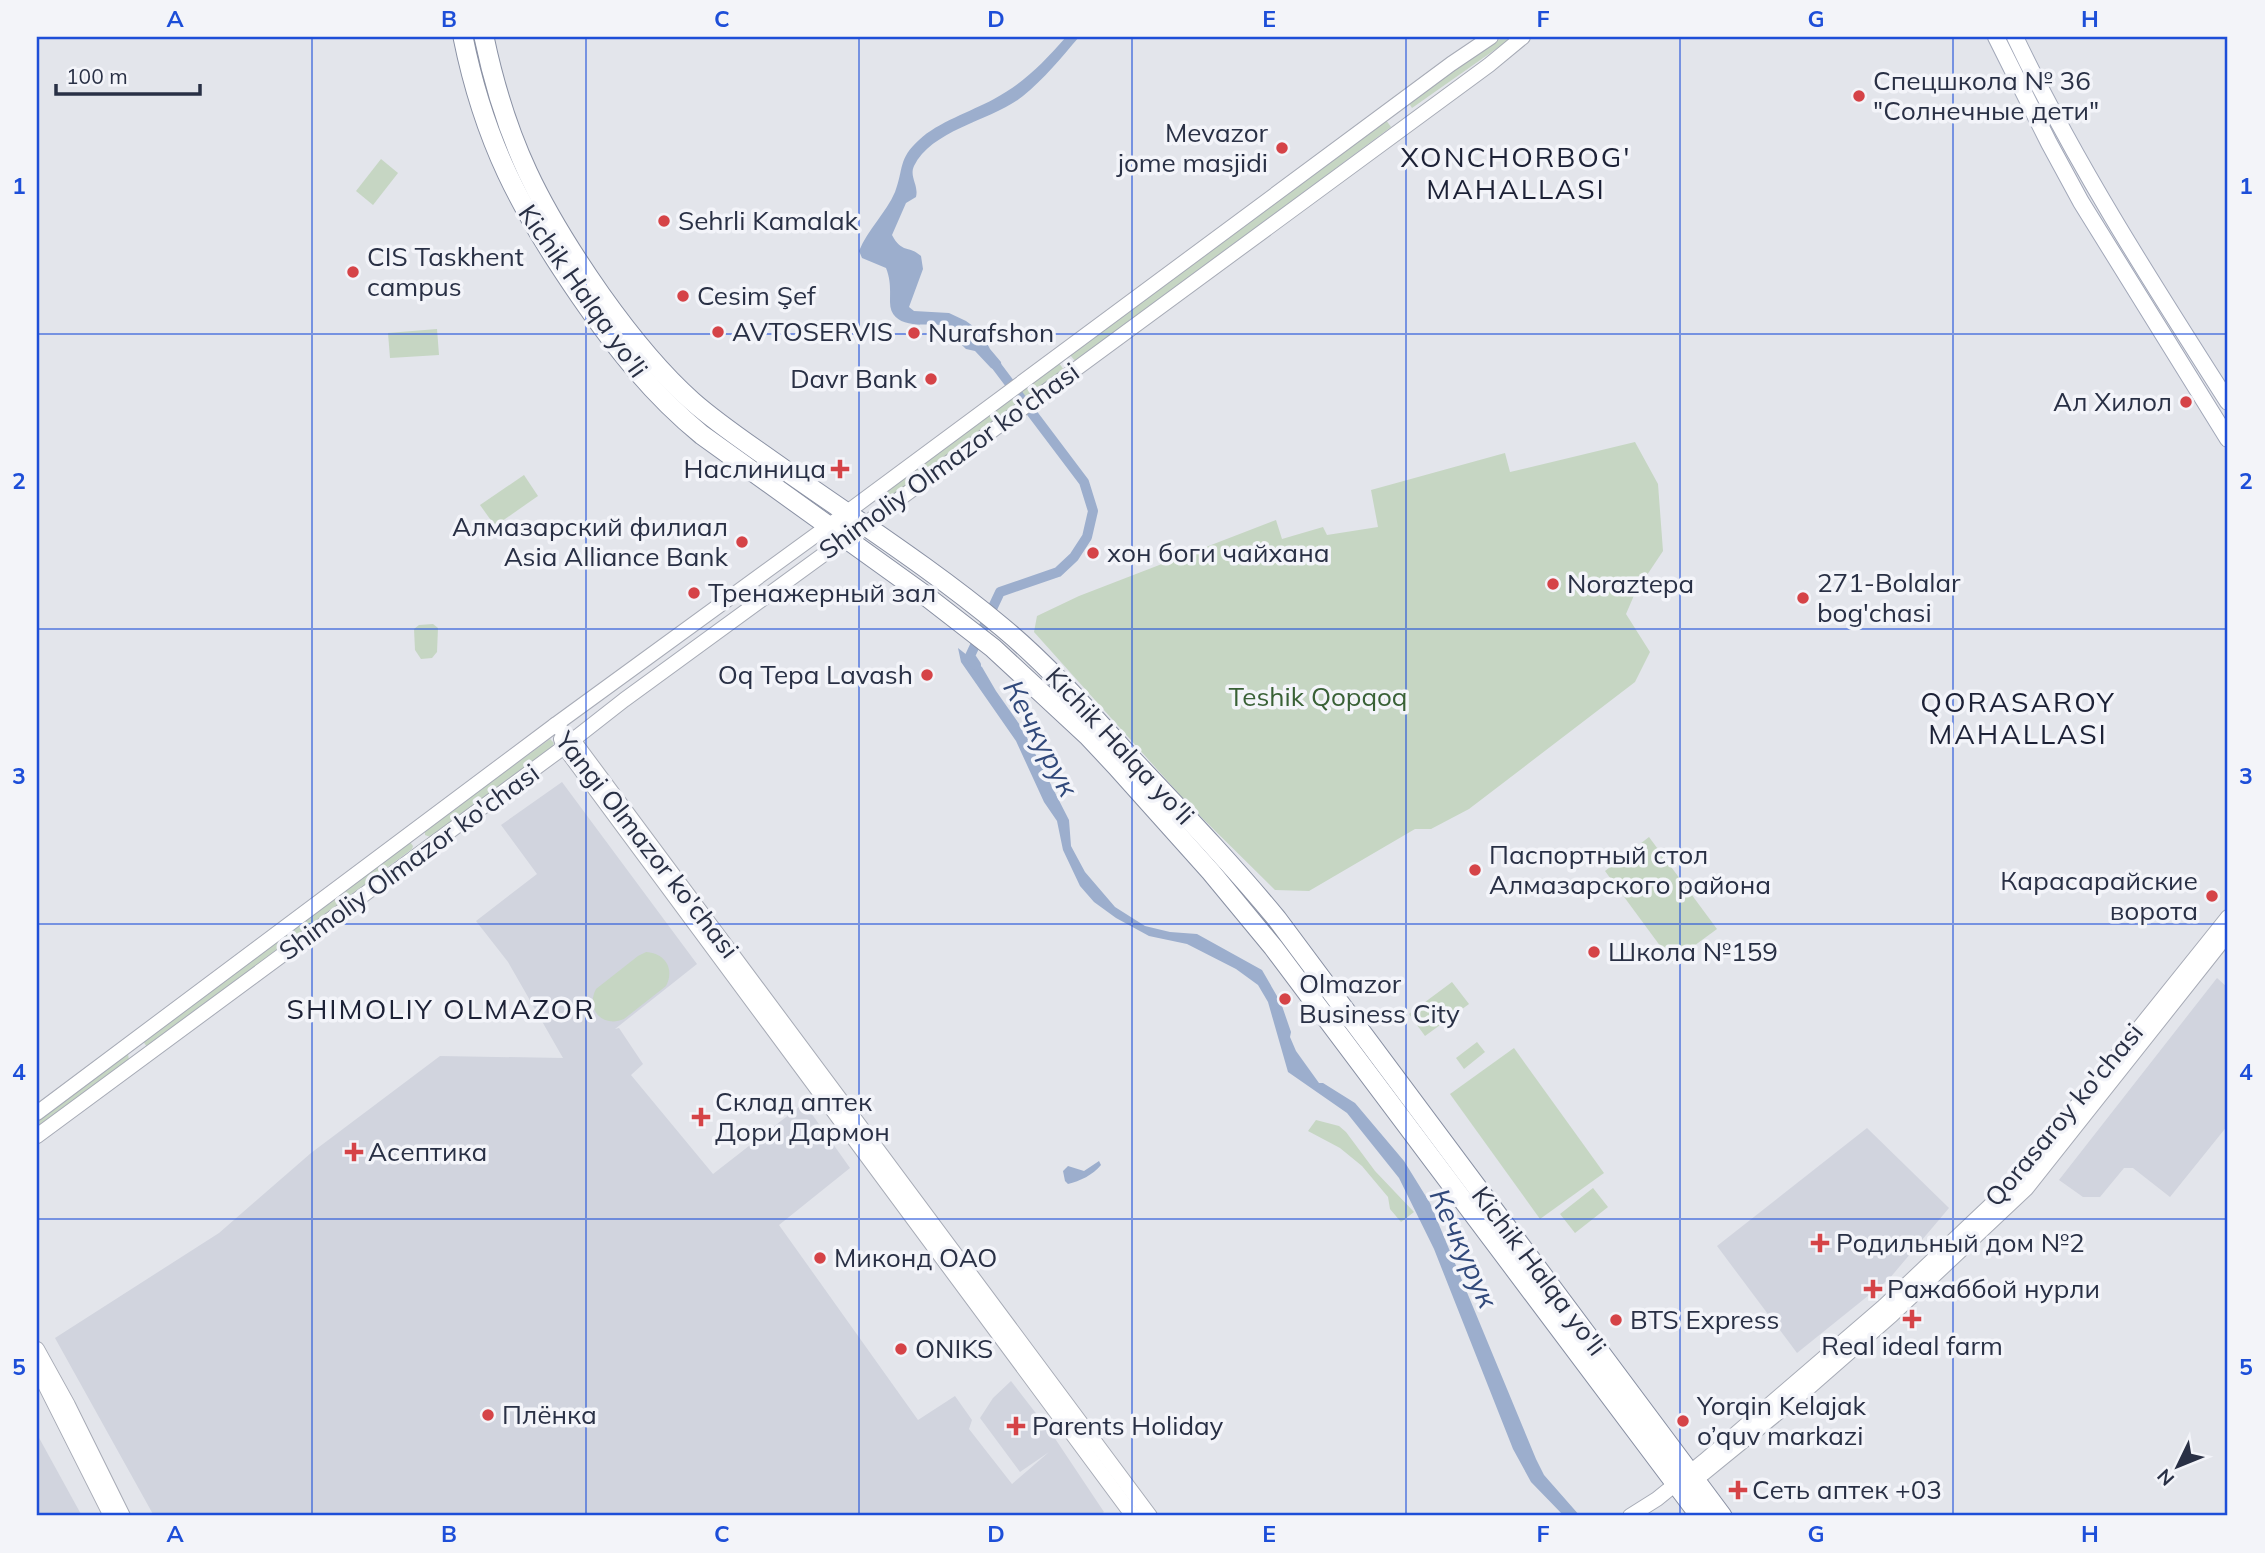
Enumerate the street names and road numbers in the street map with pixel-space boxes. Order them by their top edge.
street label: Kichik Halqa yo'li [512,198,655,383]
street label: Shimoliy Olmazor ko'chasi [812,355,1085,566]
street label: Kichik Halqa yo'li [1039,660,1202,831]
street label: Yangi Olmazor ko'chasi [548,724,746,965]
street label: Shimoliy Olmazor ko'chasi [272,756,545,967]
street label: Qorasaroy ko'chasi [1977,1016,2150,1213]
street label: Kichik Halqa yo'li [1465,1180,1614,1362]

